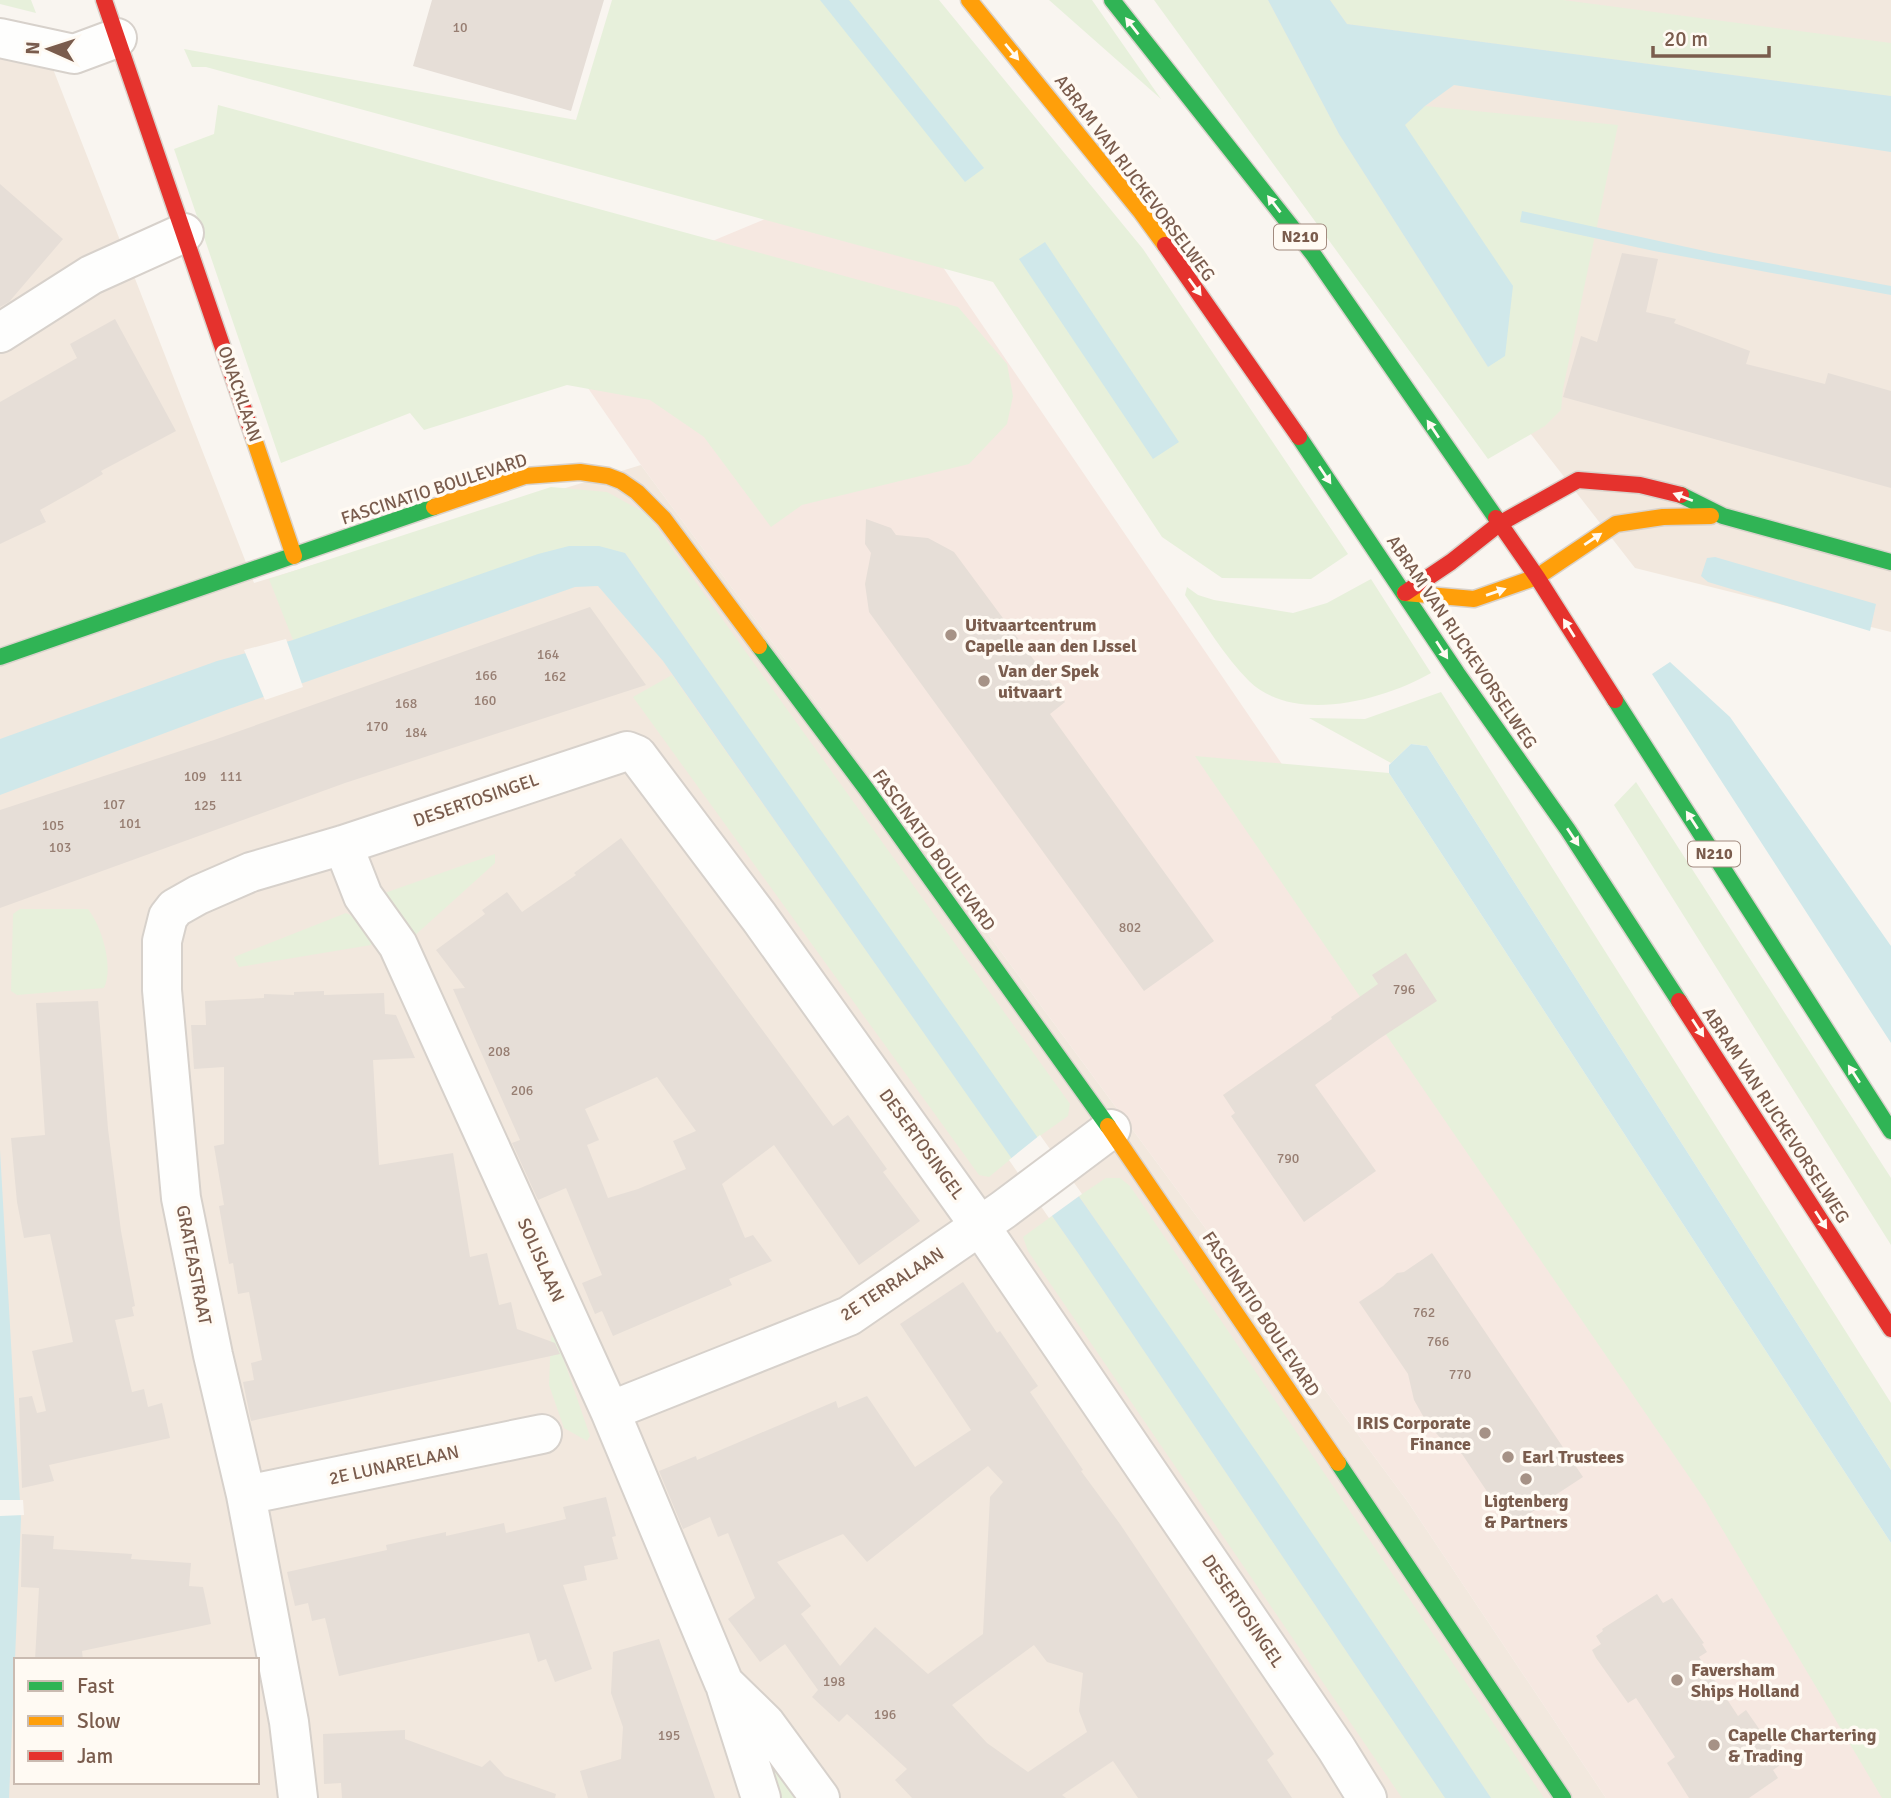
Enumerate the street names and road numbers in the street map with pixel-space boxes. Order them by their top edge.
street label: ABRAM VAN RIJCKEVORSELWEG [1050,70,1220,286]
road number: N210 [1274,224,1326,249]
street label: ONACKLAAN [213,343,267,445]
street label: FASCINATIO BOULEVARD [338,448,530,530]
street label: ABRAM VAN RIJCKEVORSELWEG [1382,531,1542,753]
street label: FASCINATIO BOULEVARD [868,765,1000,935]
street label: DESERTOSINGEL [410,768,542,832]
road number: N210 [1688,842,1740,866]
street label: ABRAM VAN RIJCKEVORSELWEG [1698,1003,1854,1227]
street label: DESERTOSINGEL [875,1084,969,1204]
street label: GRATEASTRAAT [172,1203,216,1327]
street label: SOLISLAAN [513,1215,569,1305]
street label: FASCINATIO BOULEVARD [1198,1227,1324,1401]
street label: 2E TERRALAAN [836,1242,948,1326]
street label: 2E LUNARELAAN [327,1440,461,1490]
street label: DESERTOSINGEL [1197,1550,1289,1672]

